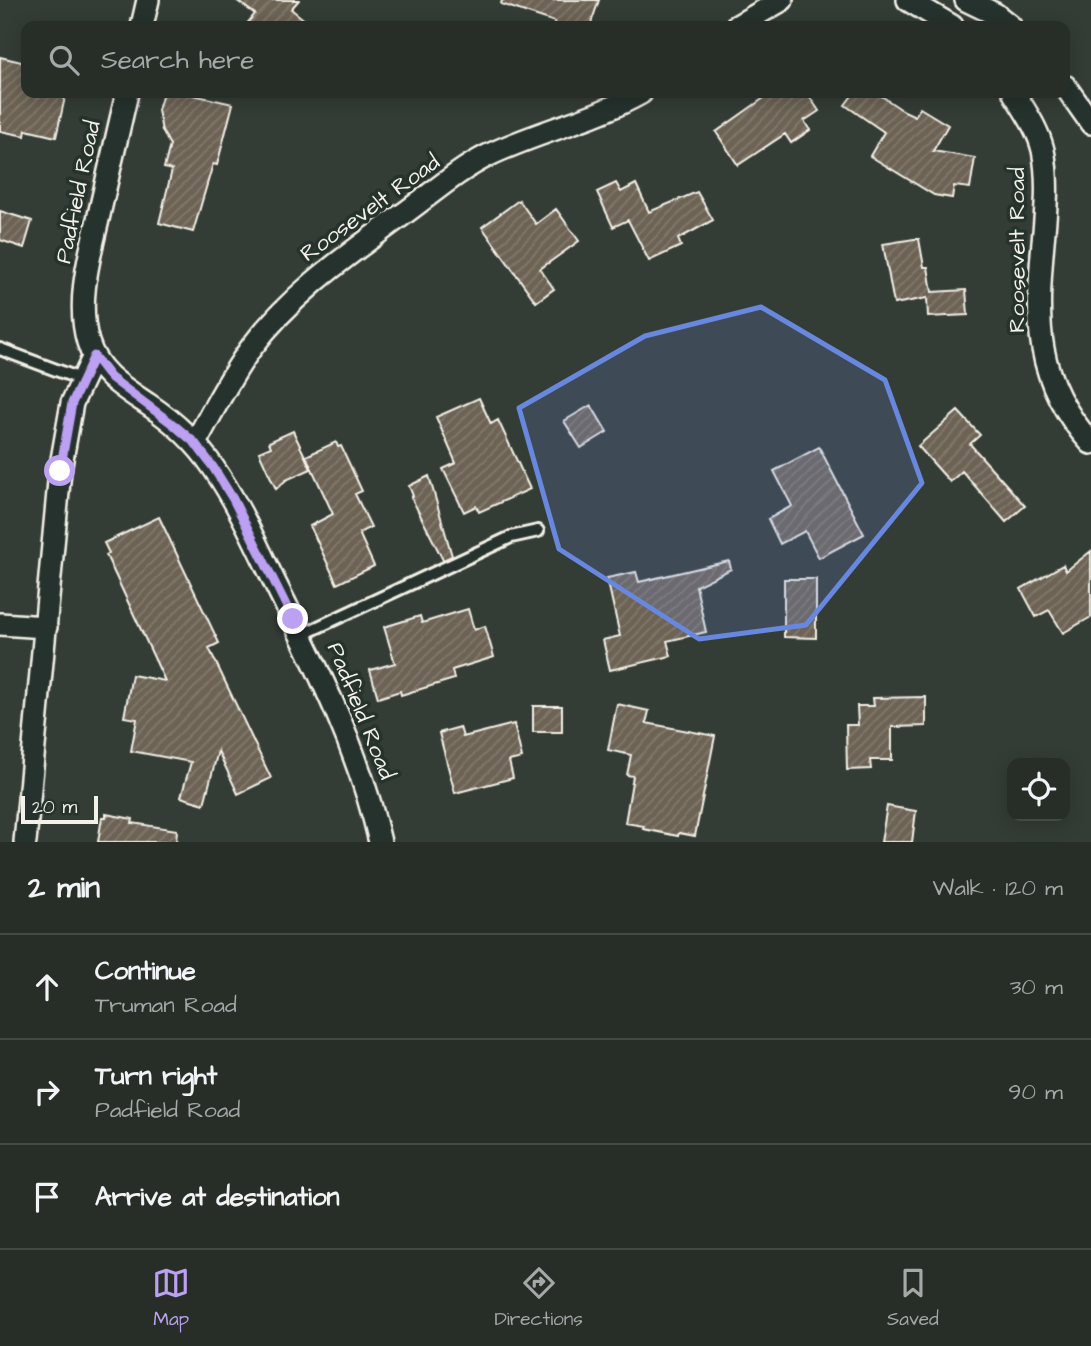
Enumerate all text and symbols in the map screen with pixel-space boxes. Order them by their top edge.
search box [21,21,1070,98]
icon: search [45,41,83,79]
text: Search here [101,42,254,78]
street label: Padfield Road [47,117,109,266]
street label: Roosevelt Road [294,146,447,270]
street label: Roosevelt Road [1001,167,1033,333]
route start [44,455,75,486]
route end [277,603,308,634]
street label: Padfield Road [319,638,403,784]
map controls [1007,758,1070,821]
button: locate [1007,758,1070,821]
scale bar [21,793,98,825]
text: 20 m [32,794,77,821]
text: 2 min [28,867,100,909]
text: Walk · 120 m [933,872,1063,904]
text: Continue [95,953,196,989]
icon: ahead [28,968,66,1006]
text: 30 m [1010,971,1063,1003]
text: Truman Road [95,989,237,1021]
text: Turn right [95,1058,217,1094]
icon: right [28,1073,66,1111]
text: 90 m [1008,1076,1063,1108]
text: Padfield Road [95,1094,240,1126]
icon: arrive [28,1178,66,1216]
text: Arrive at destination [95,1179,340,1215]
tab: Map [152,1264,190,1333]
tab: Directions [494,1264,583,1333]
tab: Saved [887,1264,939,1333]

